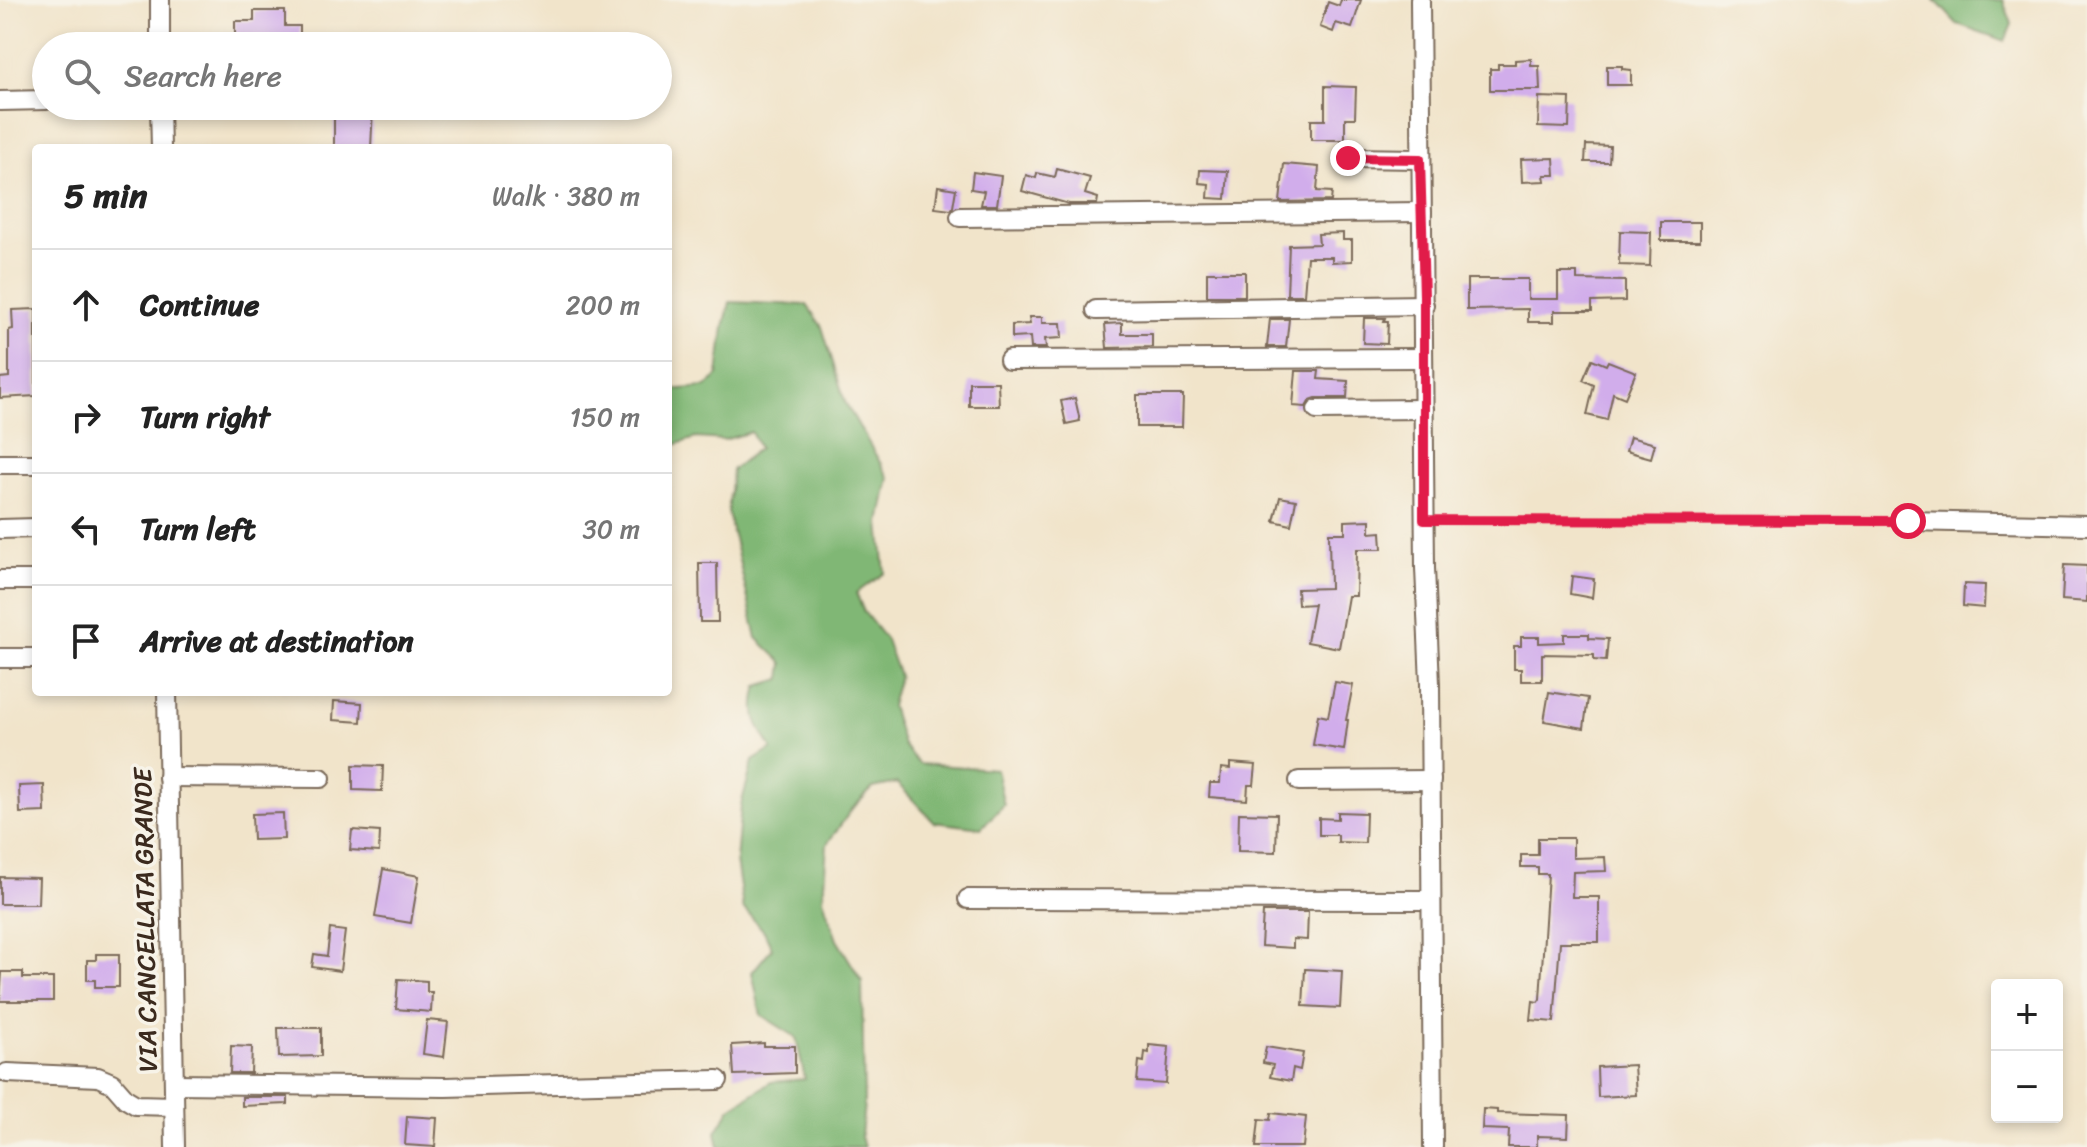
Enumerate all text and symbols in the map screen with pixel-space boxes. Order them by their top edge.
search box [32,32,672,120]
text: Search here [124,49,282,103]
icon: search [60,54,104,98]
route end [1330,140,1366,176]
text: 5 min [64,166,147,226]
text: Walk · 380 m [492,173,640,219]
text: Continue [140,278,259,332]
text: 200 m [565,282,640,328]
icon: ahead [64,283,108,327]
text: Turn right [140,390,270,444]
text: 150 m [570,394,640,440]
icon: right [64,395,108,439]
text: Turn left [140,502,256,556]
route start [1890,503,1926,539]
text: 30 m [583,506,640,552]
icon: left [64,507,108,551]
text: Arrive at destination [140,614,414,668]
icon: arrive [64,619,108,663]
street label: VIA CANCELLATA GRANDE [119,766,171,1072]
map controls [1991,979,2063,1123]
button: + [1991,979,2063,1051]
button: − [1991,1051,2063,1123]

